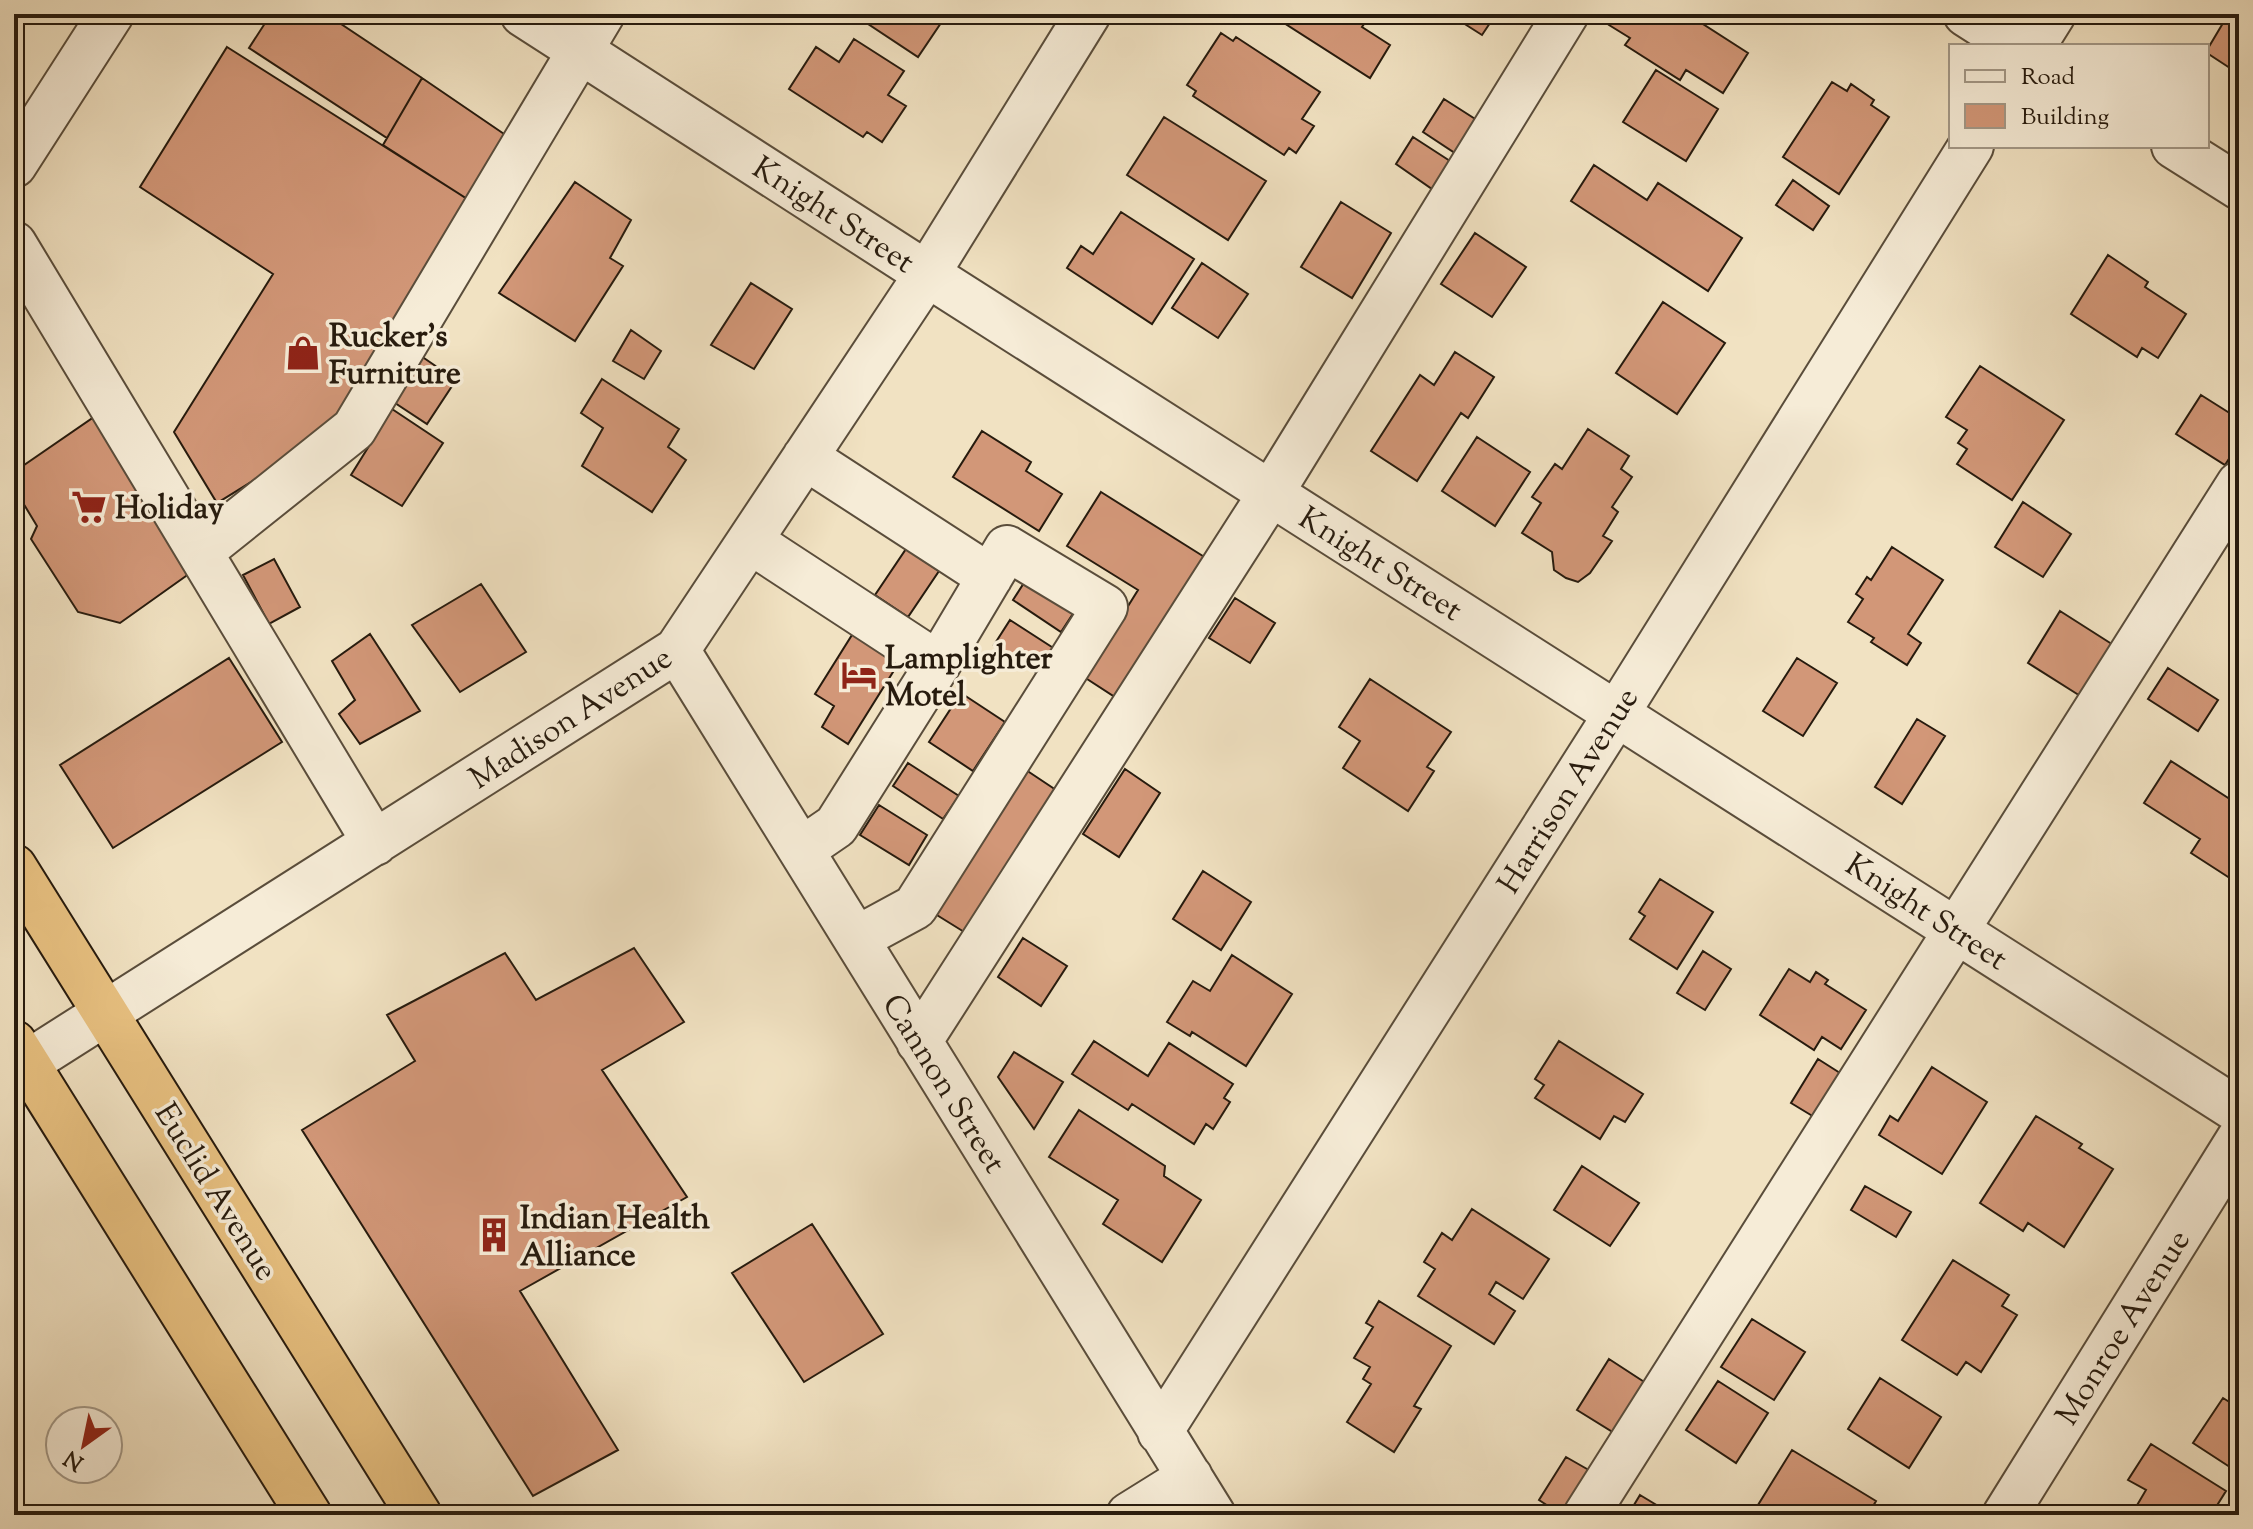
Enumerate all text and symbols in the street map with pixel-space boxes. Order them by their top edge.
legend [1949,44,2209,148]
text: Road [2021,61,2075,95]
text: Building [2021,101,2110,135]
street label: Knight Street [742,147,923,286]
place label: Rucker's Furniture [329,315,461,398]
shop icon: Rucker's Furniture [284,334,322,372]
place label: Holiday [115,487,224,533]
supermarket icon: Holiday [70,488,108,526]
street label: Knight Street [1289,497,1470,634]
street label: Madison Avenue [461,637,682,802]
place label: Lamplighter Motel [885,637,1054,720]
hotel icon: Lamplighter Motel [840,656,878,694]
street label: Harrison Avenue [1488,680,1651,904]
street label: Knight Street [1835,844,2016,983]
street label: Cannon Street [869,986,1016,1183]
street label: Euclid Avenue [141,1095,287,1290]
place label: Indian Health Alliance [520,1197,710,1280]
building icon: Indian Health Alliance [475,1216,513,1254]
street label: Monroe Avenue [2046,1222,2203,1435]
north arrow [44,1405,124,1485]
text: N [58,1441,91,1477]

